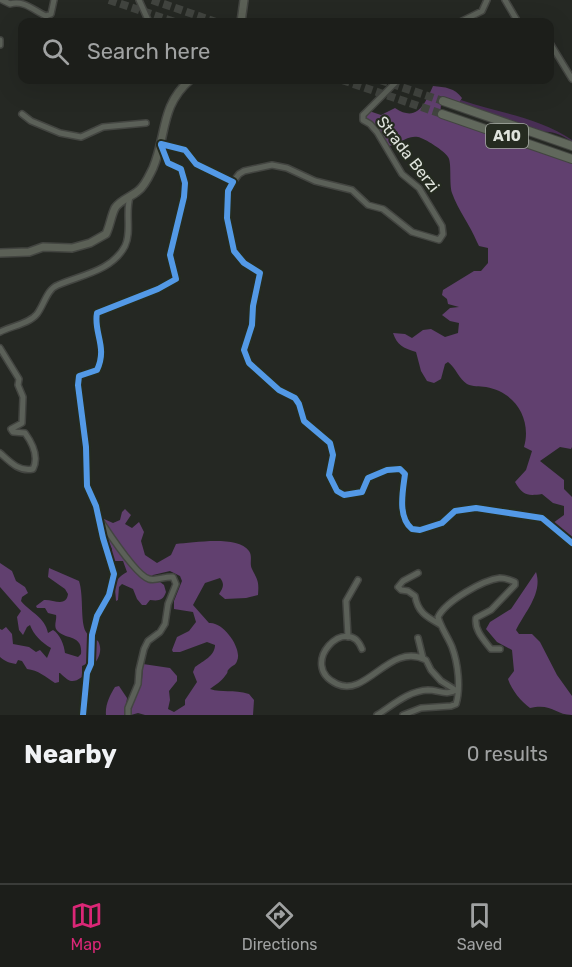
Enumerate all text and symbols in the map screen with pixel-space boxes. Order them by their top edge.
search box [18,18,554,84]
icon: search [39,35,72,68]
text: Search here [87,38,210,65]
street label: Strada Berzi [372,112,444,196]
road number: A10 [486,124,528,148]
text: Nearby [24,739,117,770]
text: 0 results [467,742,548,766]
tab: Map [70,899,103,954]
tab: Directions [242,899,318,954]
tab: Saved [457,899,502,954]

